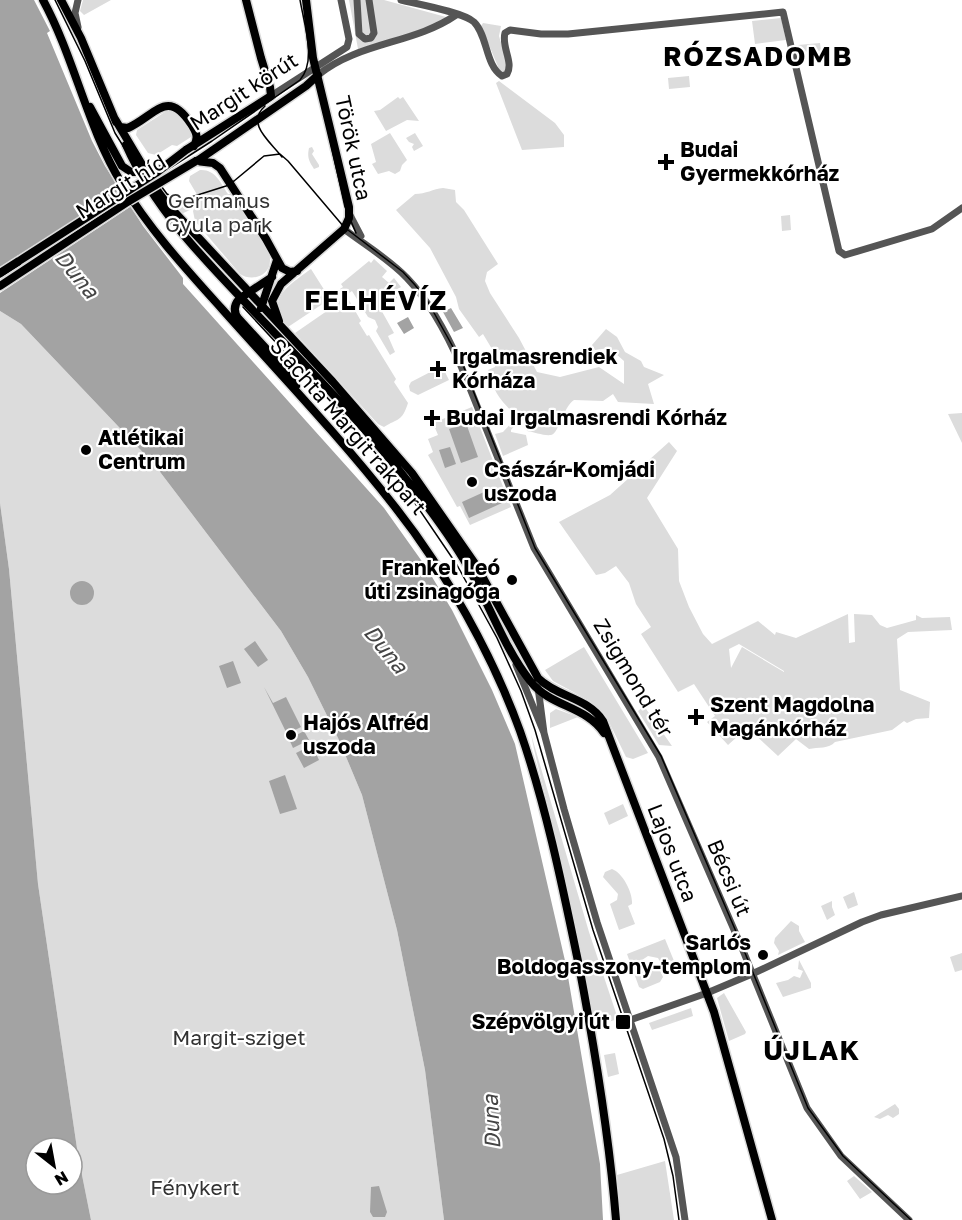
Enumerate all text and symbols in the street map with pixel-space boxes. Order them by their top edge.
district label: RÓZSADOMB [663,40,853,72]
street label: Margit körút [185,47,302,136]
street label: Török utca [330,93,378,203]
place label: Budai Gyermekkórház [680,136,840,186]
street label: Margit híd [71,148,170,224]
marker: Budai Gyermekkórház [657,153,675,171]
park label: Germanus Gyula park [165,187,273,237]
water label: Duna [50,244,106,305]
district label: FELHÉVÍZ [304,284,448,316]
street label: Slachta Margit rakpart [265,333,432,520]
place label: Irgalmasrendiek Kórháza [452,343,618,393]
marker: Irgalmasrendiek Kórháza [429,360,447,378]
place label: Budai Irgalmasrendi Kórház [446,404,727,430]
marker: Budai Irgalmasrendi Kórház [423,409,441,427]
place label: Atlétikai Centrum [98,424,185,474]
marker: Atlétikai Centrum [79,443,93,457]
place label: Császár-Komjádi uszoda [484,456,655,506]
marker: Császár-Komjádi uszoda [465,475,479,489]
place label: Frankel Leó úti zsinagóga [364,554,500,604]
marker: Frankel Leó úti zsinagóga [505,573,519,587]
street label: Zsigmond tér [588,614,679,741]
water label: Duna [359,619,415,680]
place label: Szent Magdolna Magánkórház [710,691,875,741]
marker: Szent Magdolna Magánkórház [687,708,705,726]
place label: Hajós Alfréd uszoda [303,709,429,759]
marker: Hajós Alfréd uszoda [284,728,298,742]
street label: Lajos utca [642,800,704,905]
street label: Bécsi út [702,835,758,920]
place label: Sarlós Boldogasszony-templom [497,929,751,979]
marker: Sarlós Boldogasszony-templom [756,948,770,962]
place label: Szépvölgyi út [471,1008,610,1034]
marker: Szépvölgyi út [614,1013,632,1031]
park label: Margit-sziget [172,1024,306,1050]
district label: ÚJLAK [763,1034,861,1066]
water label: Duna [476,1092,505,1150]
north arrow [24,1136,84,1196]
text: N [51,1167,72,1191]
park label: Fénykert [150,1174,240,1200]

